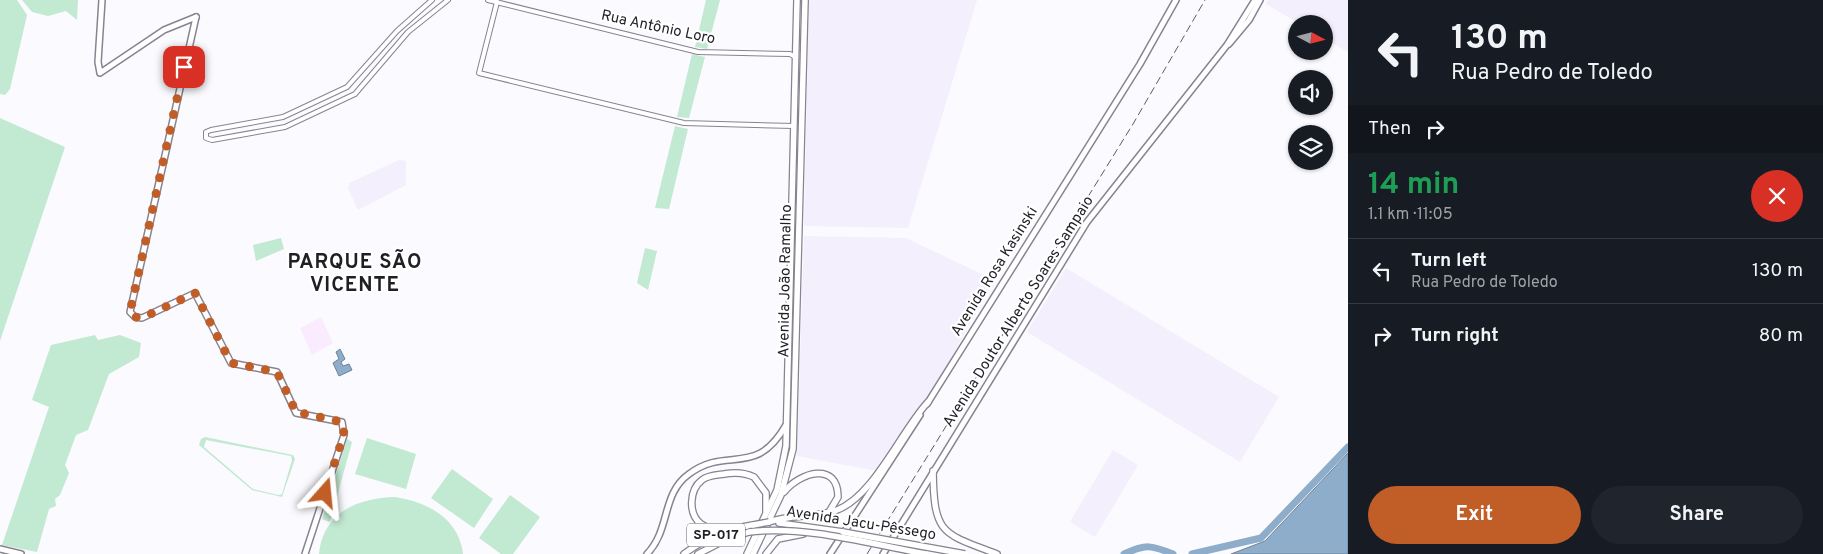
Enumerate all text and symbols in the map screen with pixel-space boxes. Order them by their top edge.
street label: Rua Antônio Loro [599,7,717,49]
north arrow [1288,15,1332,60]
map controls [1288,15,1333,170]
text: 130 m [1451,17,1548,61]
icon: left [1368,20,1433,85]
pin [163,46,205,88]
icon: arrive [170,53,198,81]
text: Rua Pedro de Toledo [1451,60,1653,87]
button: sound [1288,70,1333,115]
icon: right [1421,115,1449,143]
text: Then [1368,117,1411,141]
button: layers [1288,125,1333,170]
text: 14 min [1368,167,1459,204]
button: close [1751,170,1803,222]
street label: Avenida Doutor Alberto Soares Sampaio [940,193,1098,431]
street label: Avenida João Ramalho [775,204,797,358]
street label: Avenida Rosa Kasinski [947,204,1043,340]
text: 1.1 km · 11:05 [1368,205,1453,225]
district label: PARQUE SÃO VICENTE [288,249,422,299]
text: Turn left [1411,249,1487,273]
icon: left [1368,257,1396,285]
text: 130 m [1752,259,1803,283]
text: Rua Pedro de Toledo [1411,273,1558,293]
icon: right [1368,322,1396,350]
text: Turn right [1411,324,1499,348]
text: 80 m [1759,324,1803,348]
position arrow [298,466,350,518]
button: Exit [1368,486,1581,544]
button: Share [1591,486,1803,544]
street label: Avenida Jacu-Pêssego [785,503,937,545]
road number: SP-017 [687,524,745,546]

